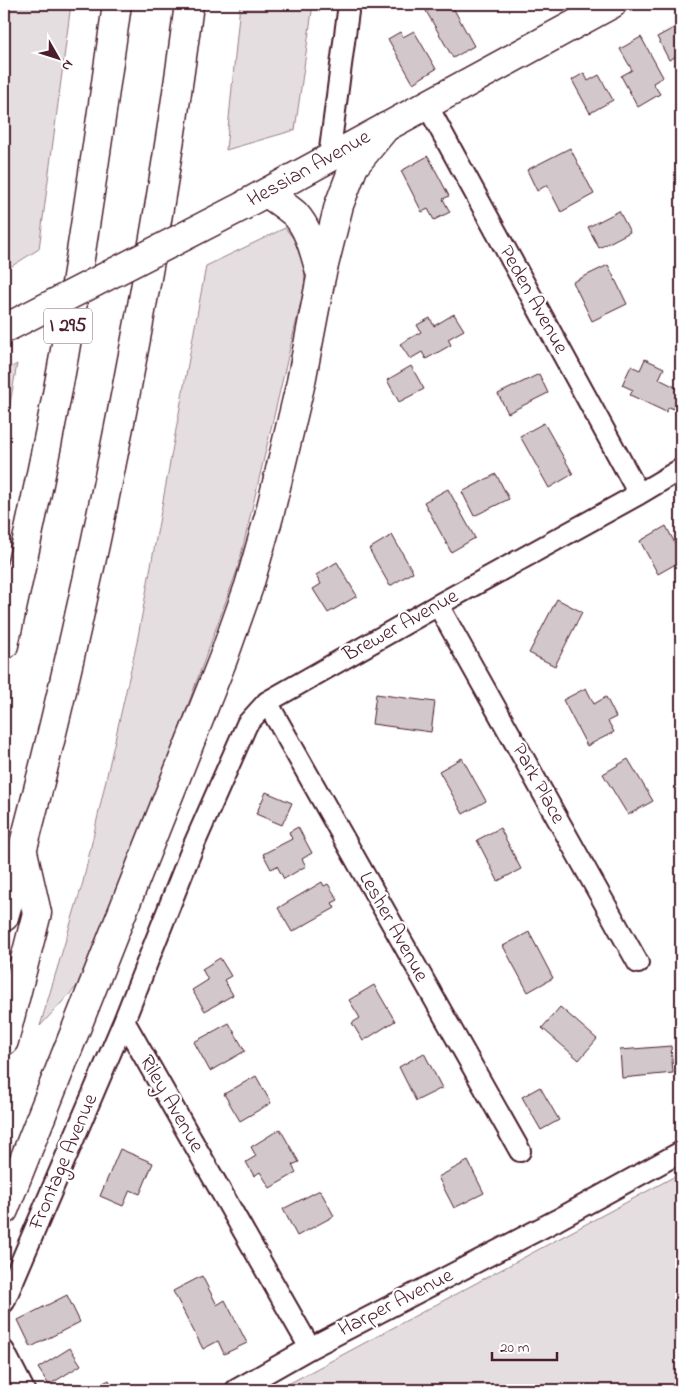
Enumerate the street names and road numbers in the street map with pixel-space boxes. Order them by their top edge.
street label: Hessian Avenue [242,123,376,215]
street label: Peden Avenue [491,240,575,360]
road number: I 295 [44,308,92,344]
street label: Brewer Avenue [337,582,465,671]
street label: Park Place [504,738,573,830]
street label: Lesher Avenue [350,866,436,988]
street label: Riley Avenue [129,1050,211,1160]
street label: Frontage Avenue [21,1089,108,1236]
street label: Harper Avenue [333,1261,459,1345]

